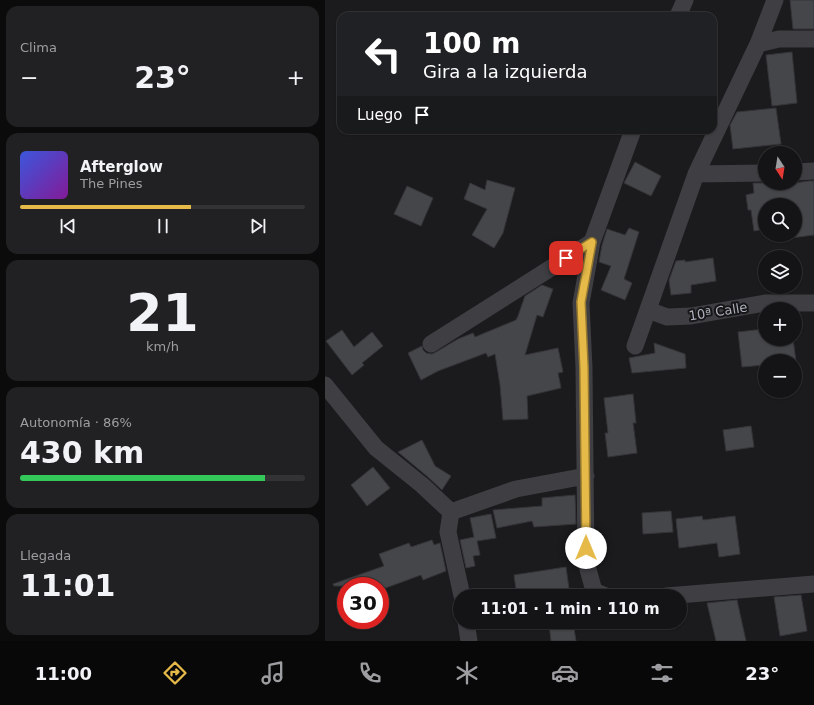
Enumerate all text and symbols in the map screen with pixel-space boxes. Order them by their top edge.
text: 100 m [423,27,520,60]
icon: left [357,28,409,80]
text: Clima [20,40,57,55]
text: 23° [134,60,191,95]
text: Gira a la izquierda [423,61,588,82]
text: − [20,65,38,90]
text: + [287,65,305,90]
icon: arrive [411,104,433,126]
text: Luego [357,106,403,124]
north arrow [758,146,802,190]
map controls [758,146,802,398]
text: Afterglow [80,158,163,176]
text: The Pines [80,176,143,191]
button: search [758,198,802,242]
icon: previous [57,215,79,237]
icon: pause [152,215,174,237]
icon: next [247,215,269,237]
pin [549,241,583,275]
icon: arrive [555,247,577,269]
button: layers [758,250,802,294]
text: 21 [126,283,199,343]
street label: 10ª Calle [688,299,748,324]
button: + [758,302,802,346]
text: km/h [146,339,179,354]
button: − [758,354,802,398]
text: Autonomía · 86% [20,415,132,430]
text: 430 km [20,435,144,470]
position arrow [565,527,607,569]
text: Llegada [20,548,71,563]
text: 11:01 [20,568,116,603]
speed limit sign: 30 [337,577,389,629]
text: 11:01 · 1 min · 110 m [480,600,660,618]
icon: directions [161,659,189,687]
icon: music [259,659,287,687]
icon: phone [356,659,384,687]
icon: climate [453,659,481,687]
icon: car [551,659,579,687]
icon: filters [648,659,676,687]
text: 11:00 [35,663,92,684]
text: 23° [745,663,779,684]

